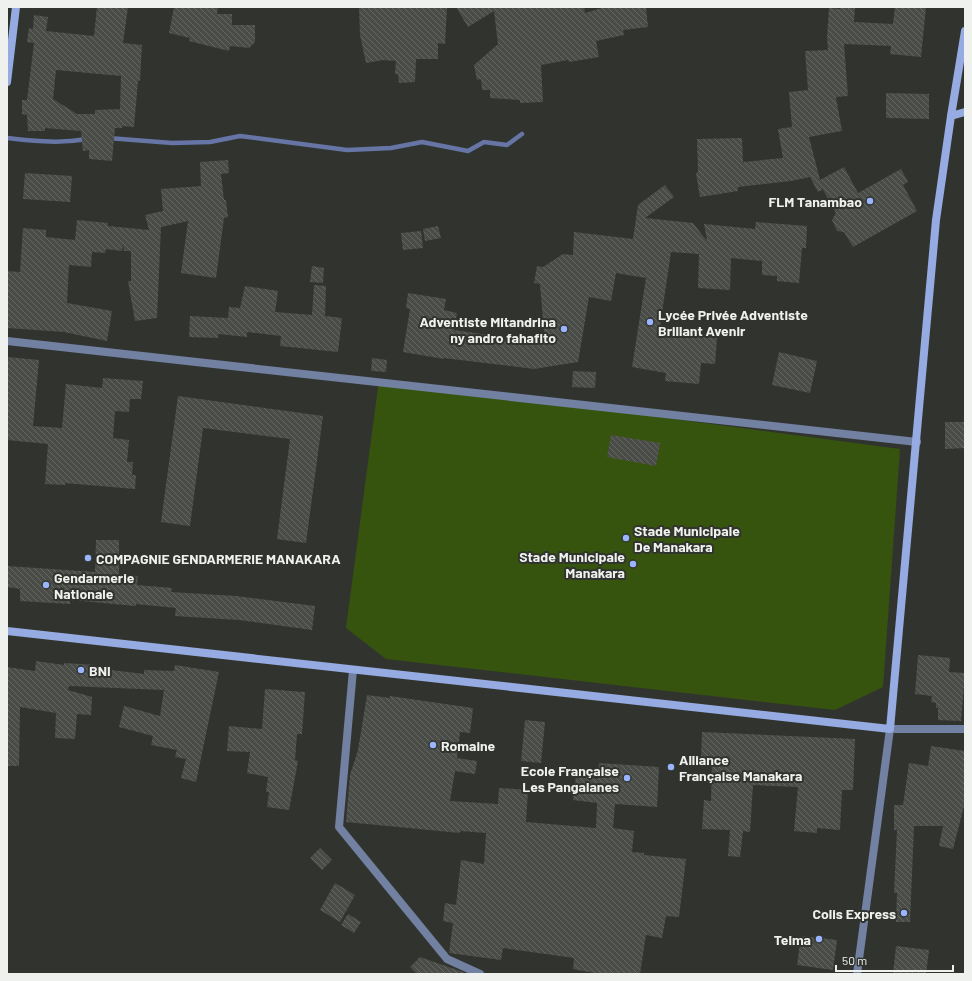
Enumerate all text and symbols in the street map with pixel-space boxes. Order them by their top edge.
place label: FLM Tanambao [768,193,862,210]
marker: FLM Tanambao [865,196,875,206]
place label: Lycée Privée Adventiste Brillant Avenir [658,306,808,339]
place label: Adventiste Mitandrina ny andro fahafito [419,313,556,346]
marker: Lycée Privée Adventiste Brillant Avenir [645,317,655,327]
marker: Adventiste Mitandrina ny andro fahafito [559,324,569,334]
place label: Stade Municipale De Manakara [634,522,740,555]
marker: Stade Municipale De Manakara [621,533,631,543]
place label: Stade Municipale Manakara [519,548,625,581]
place label: COMPAGNIE GENDARMERIE MANAKARA [96,550,341,567]
marker: COMPAGNIE GENDARMERIE MANAKARA [83,553,93,563]
marker: Stade Municipale Manakara [628,559,638,569]
place label: Gendarmerie Nationale [54,569,135,602]
marker: Gendarmerie Nationale [41,580,51,590]
place label: BNI [89,662,111,679]
marker: BNI [76,665,86,675]
place label: Romaine [441,737,496,754]
marker: Romaine [428,740,438,750]
place label: Alliance Française Manakara [679,751,802,784]
place label: Ecole Française Les Pangalanes [521,762,619,795]
marker: Alliance Française Manakara [666,762,676,772]
marker: Ecole Française Les Pangalanes [622,773,632,783]
place label: Colis Express [813,905,896,922]
marker: Colis Express [899,908,909,918]
place label: Telma [774,931,811,948]
marker: Telma [814,934,824,944]
scale bar [836,947,953,973]
text: 50 m [842,953,867,967]

